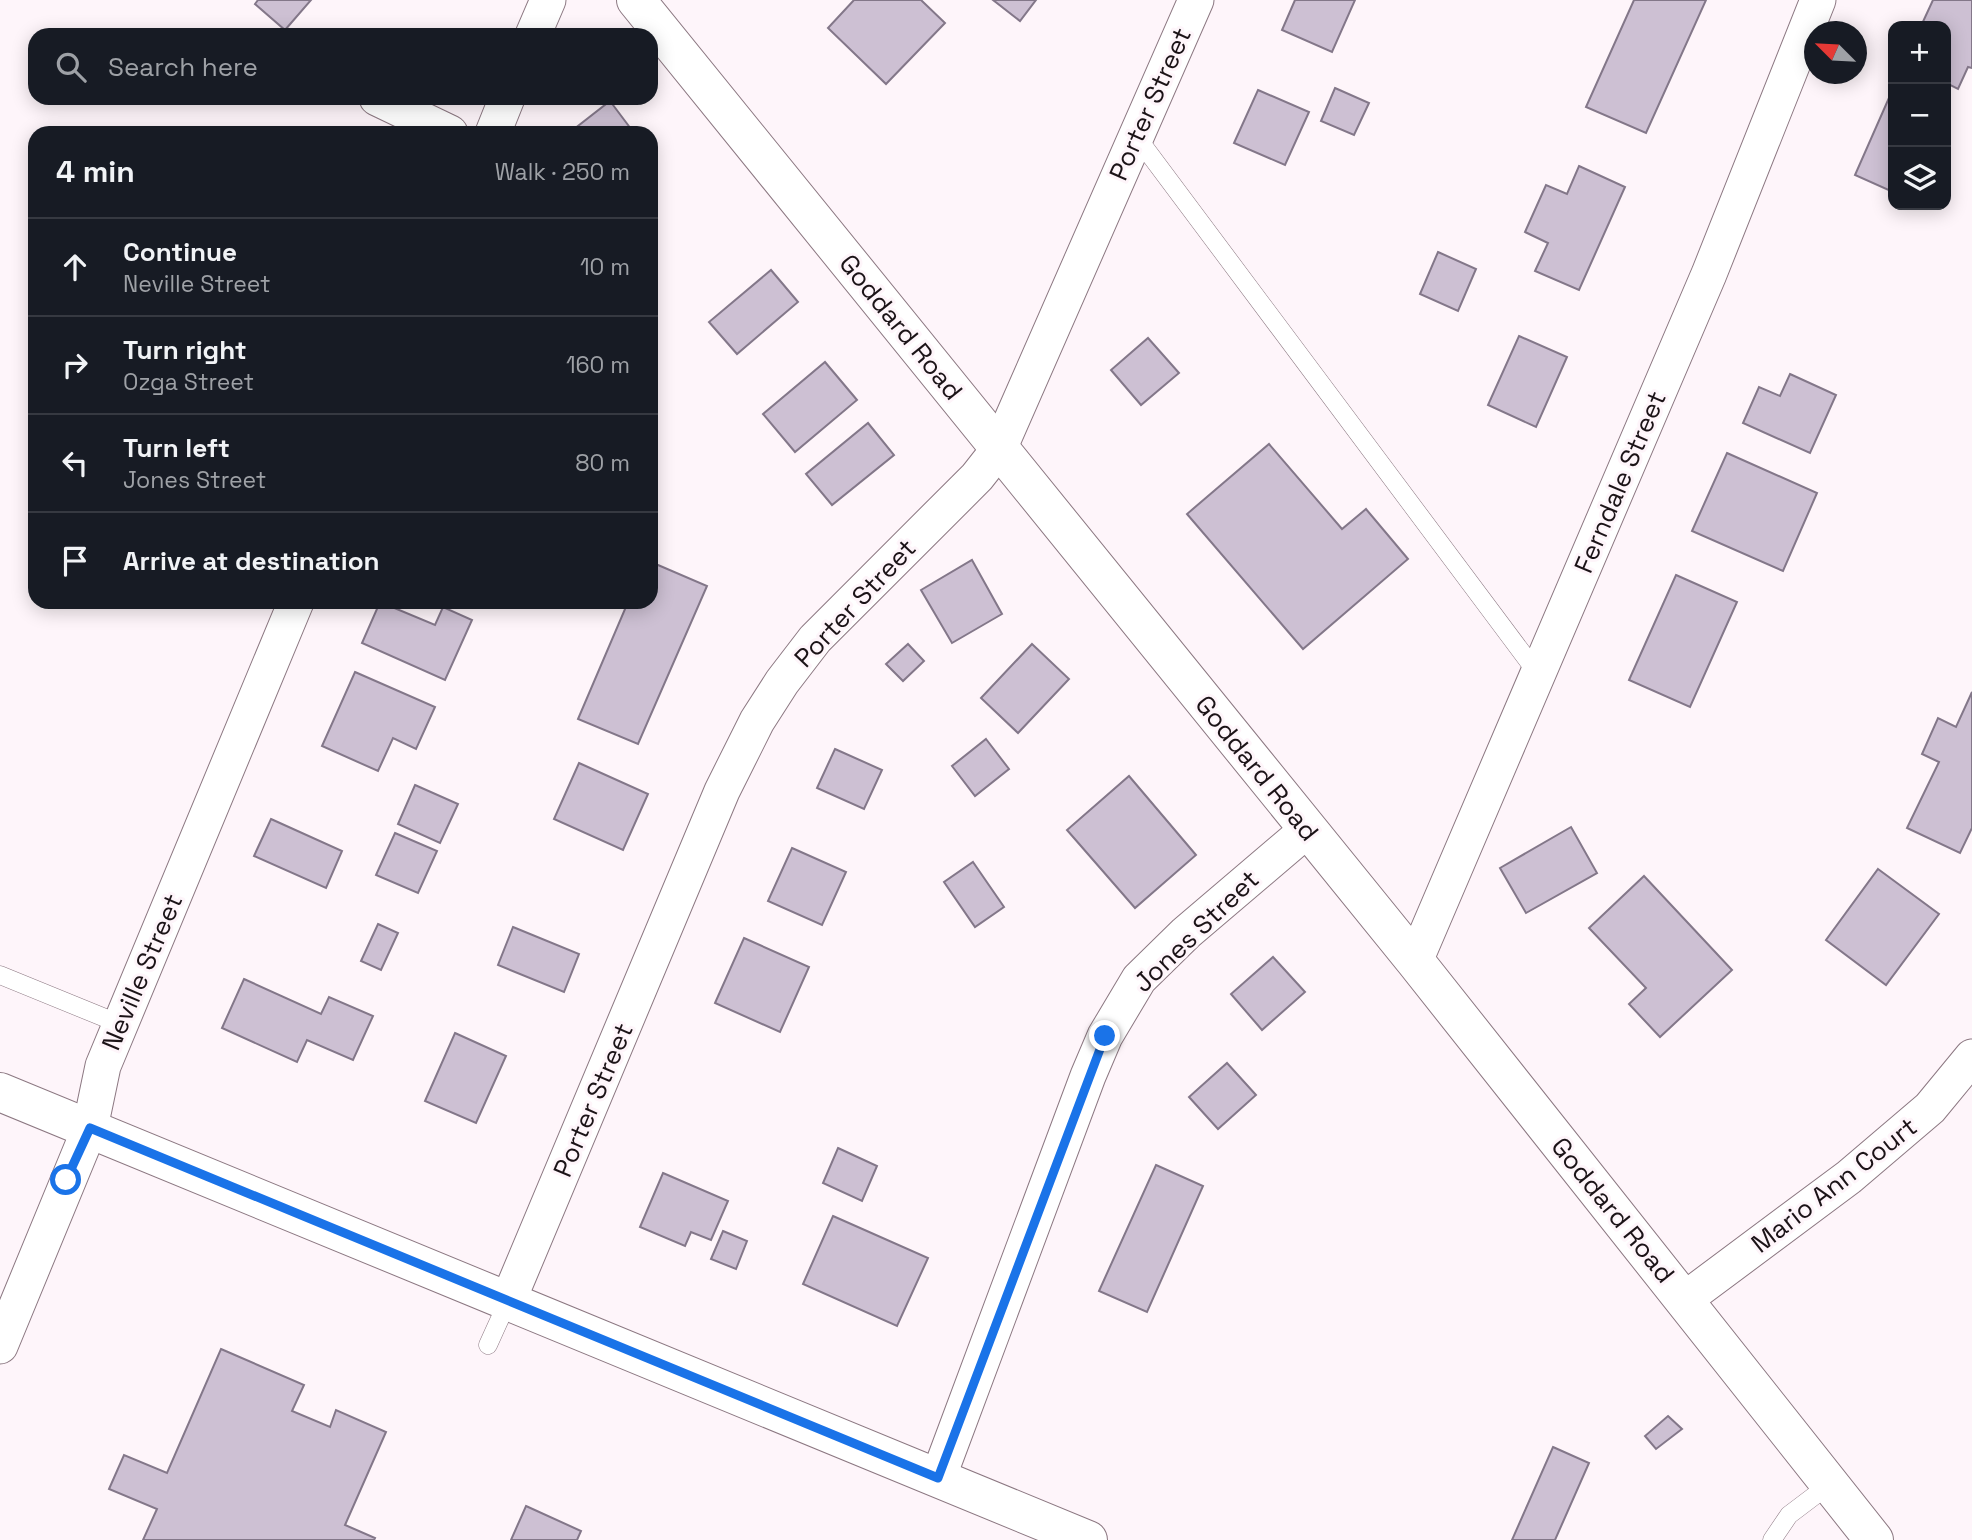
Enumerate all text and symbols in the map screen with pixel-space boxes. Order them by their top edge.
north arrow [1804,21,1867,84]
map controls [1888,21,1951,210]
button: + [1888,21,1951,84]
street label: Porter Street [1101,22,1199,186]
search box [28,28,658,105]
icon: search [52,48,90,86]
text: Search here [108,50,258,84]
button: − [1888,84,1951,147]
button: layers [1888,147,1951,210]
text: 4 min [56,152,135,191]
text: Walk · 250 m [495,157,630,187]
text: Continue [123,235,237,269]
street label: Goddard Road [832,247,970,407]
icon: ahead [56,248,94,286]
text: 10 m [580,252,630,282]
text: Neville Street [123,269,271,299]
text: Turn right [123,333,247,367]
icon: right [56,346,94,384]
text: 160 m [566,350,630,380]
text: Ozga Street [123,367,254,397]
street label: Ferndale Street [1566,386,1674,578]
text: Turn left [123,431,230,465]
icon: left [56,444,94,482]
text: 80 m [575,448,630,478]
text: Jones Street [123,465,266,495]
street label: Porter Street [787,531,923,675]
icon: arrive [56,542,94,580]
text: Arrive at destination [123,544,380,578]
street label: Goddard Road [1188,688,1326,848]
street label: Jones Street [1126,863,1266,999]
street label: Neville Street [94,889,190,1055]
street label: Porter Street [545,1018,641,1182]
route end [1089,1020,1120,1051]
street label: Mario Ann Court [1744,1110,1924,1260]
street label: Goddard Road [1544,1130,1682,1290]
route start [50,1164,81,1195]

